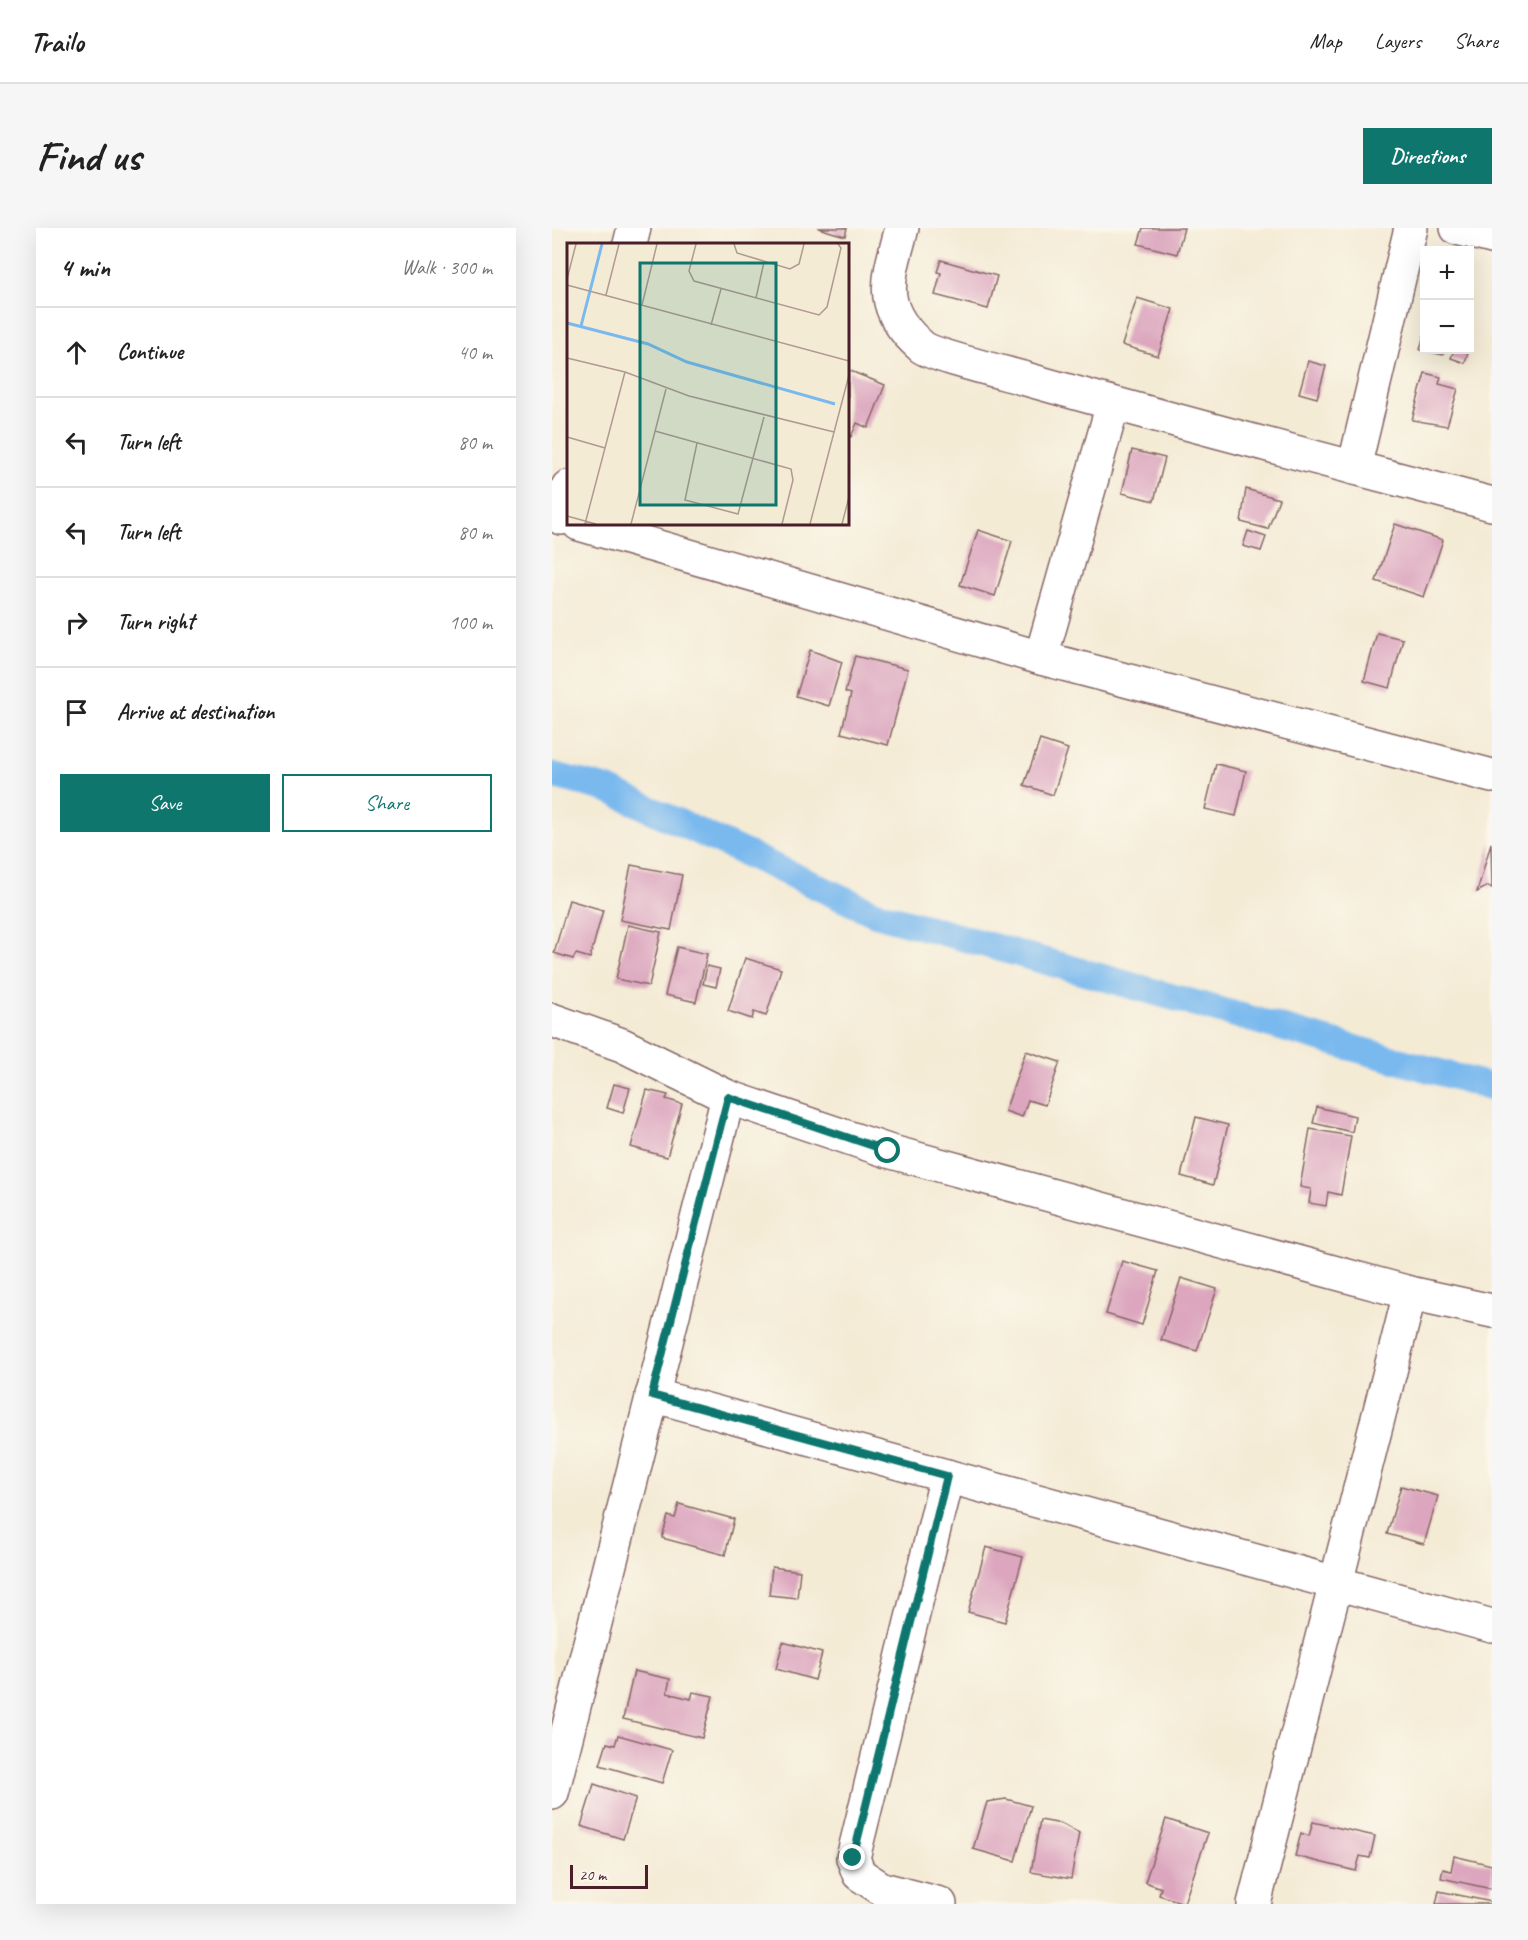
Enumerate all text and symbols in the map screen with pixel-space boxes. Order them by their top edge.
text: Trailo [30,24,84,59]
text: Map [1309,28,1342,54]
text: Layers [1375,28,1421,54]
text: Share [1454,28,1498,54]
button: Directions [1363,128,1492,184]
text: Find us [36,130,141,183]
inset map [567,243,849,525]
map controls [1420,246,1474,354]
button: + [1420,246,1474,300]
text: 4 min [60,251,110,284]
text: Walk · 300 m [402,255,492,280]
button: − [1420,300,1474,354]
icon: ahead [60,336,93,369]
text: Continue [117,338,183,366]
text: 40 m [458,340,492,365]
icon: left [60,426,93,459]
text: Turn left [117,428,181,456]
text: 80 m [458,430,492,455]
icon: left [60,516,93,549]
text: Turn left [117,518,181,546]
text: 80 m [458,520,492,545]
icon: right [60,606,93,639]
text: Turn right [117,608,194,636]
text: 100 m [449,610,492,635]
icon: arrive [60,696,93,729]
text: Arrive at destination [117,698,274,726]
button: Save [60,774,270,832]
button: Share [282,774,492,832]
route start [874,1137,900,1163]
route end [839,1844,865,1870]
scale bar [570,1862,648,1890]
text: 20 m [579,1865,606,1885]

